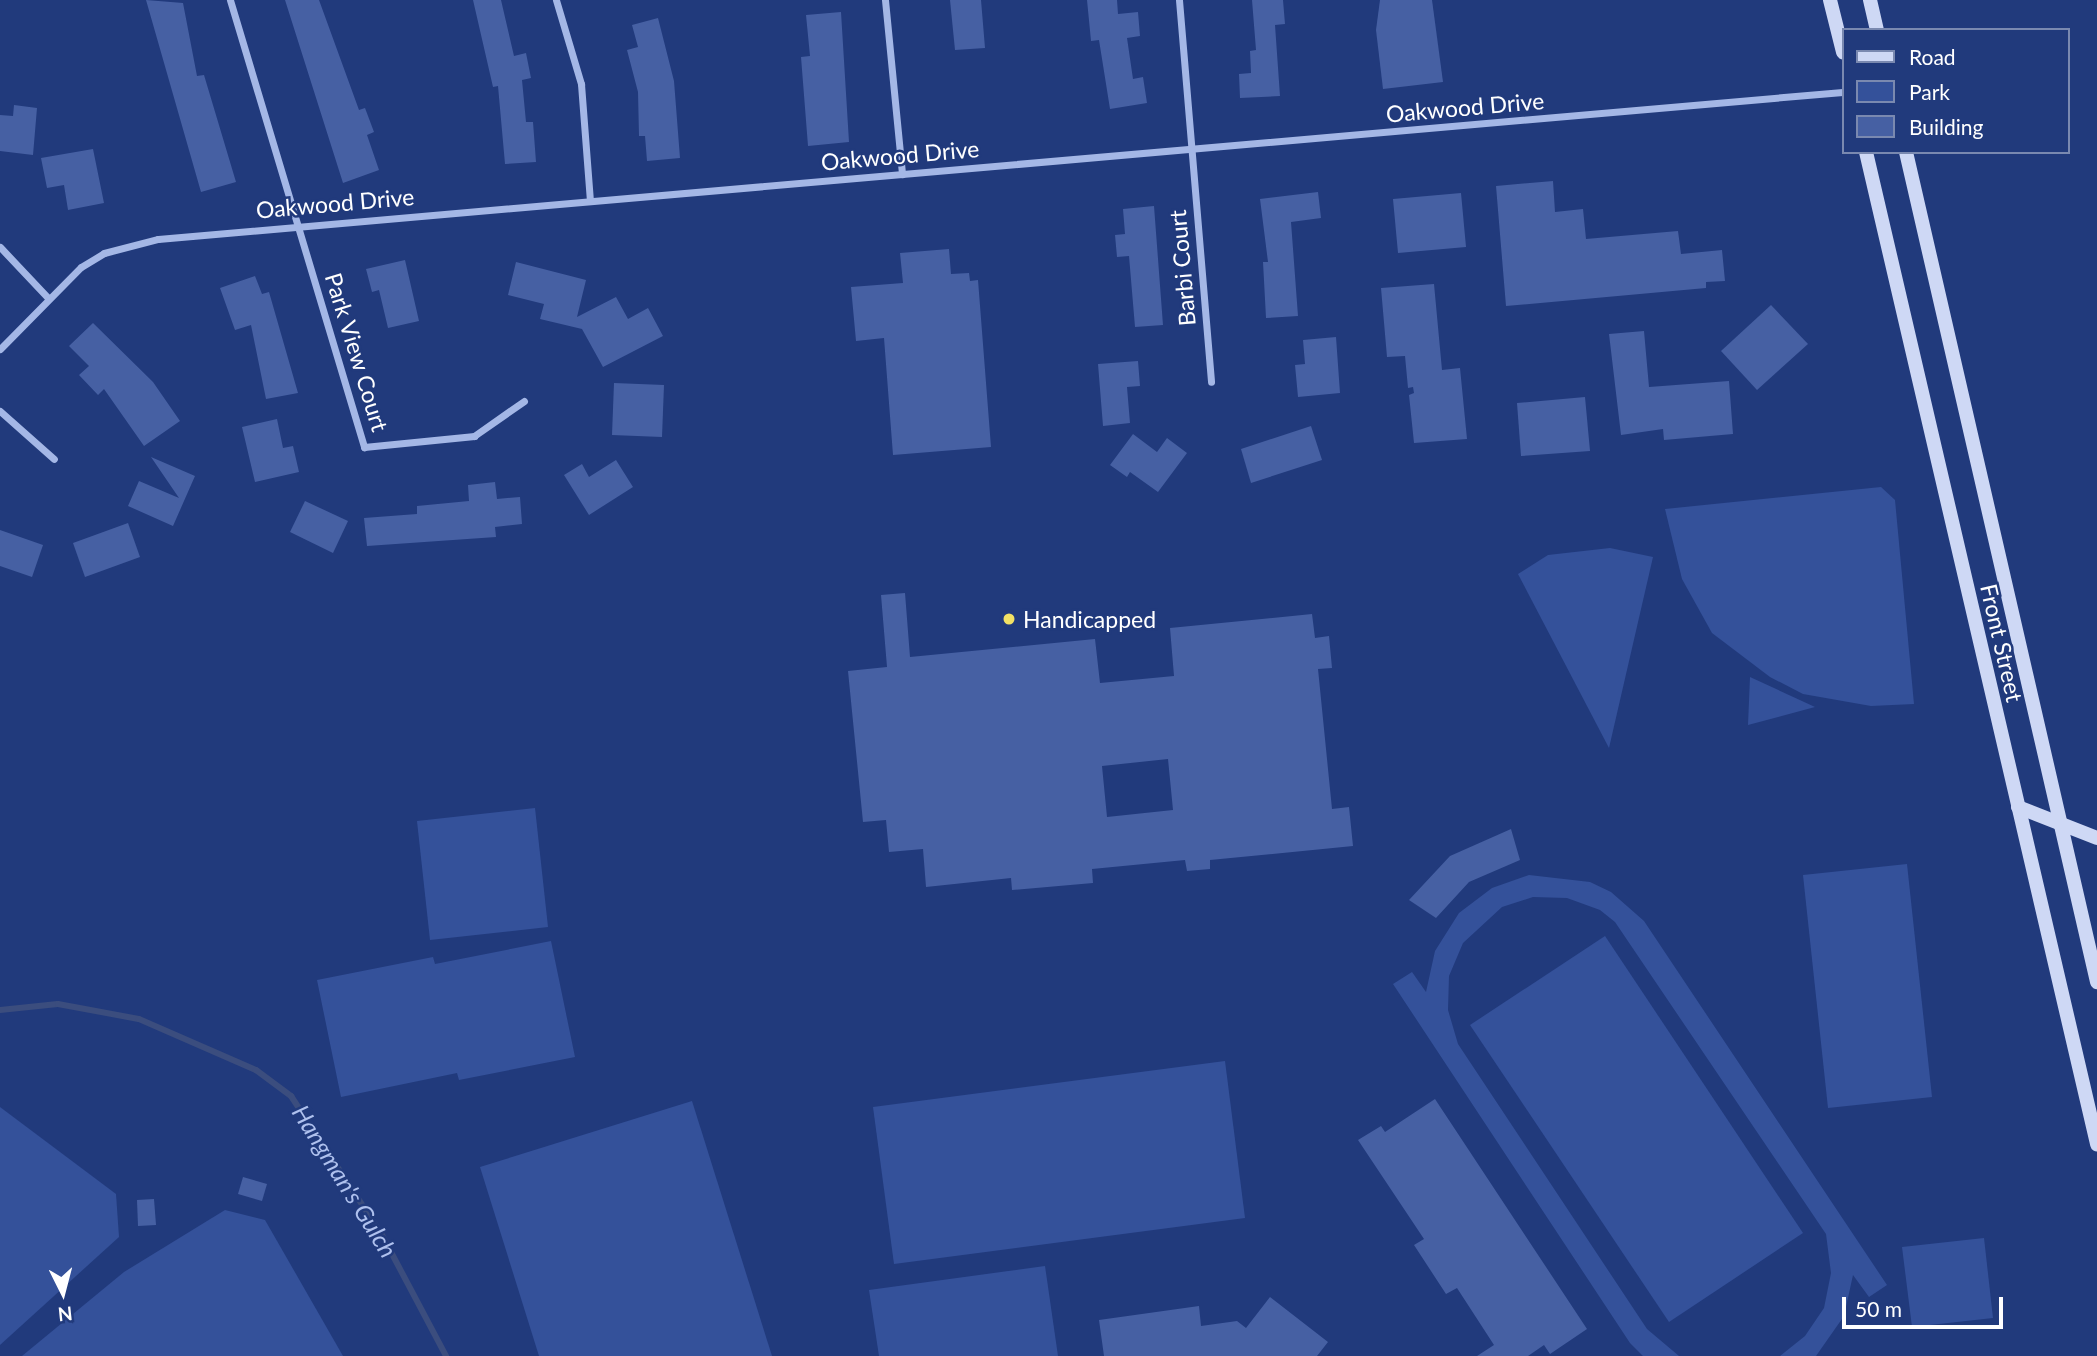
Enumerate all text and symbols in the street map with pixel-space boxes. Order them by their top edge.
legend [1842,28,2069,154]
text: Road [1909,44,1956,69]
text: Park [1909,79,1950,104]
street label: Oakwood Drive [1385,86,1545,128]
text: Building [1909,114,1984,139]
street label: Oakwood Drive [820,134,980,176]
street label: Oakwood Drive [255,182,415,224]
street label: Barbi Court [1163,209,1201,327]
street label: Park View Court [320,269,394,435]
street label: Front Street [1975,581,2029,705]
place label: Handicapped [1023,605,1156,633]
marker: Handicapped [1001,611,1017,627]
water label: Hangman's Gulch [287,1100,403,1262]
north arrow [28,1258,98,1328]
scale bar [1845,1282,2006,1326]
text: 50 m [1855,1296,1902,1321]
text: N [57,1302,74,1327]

